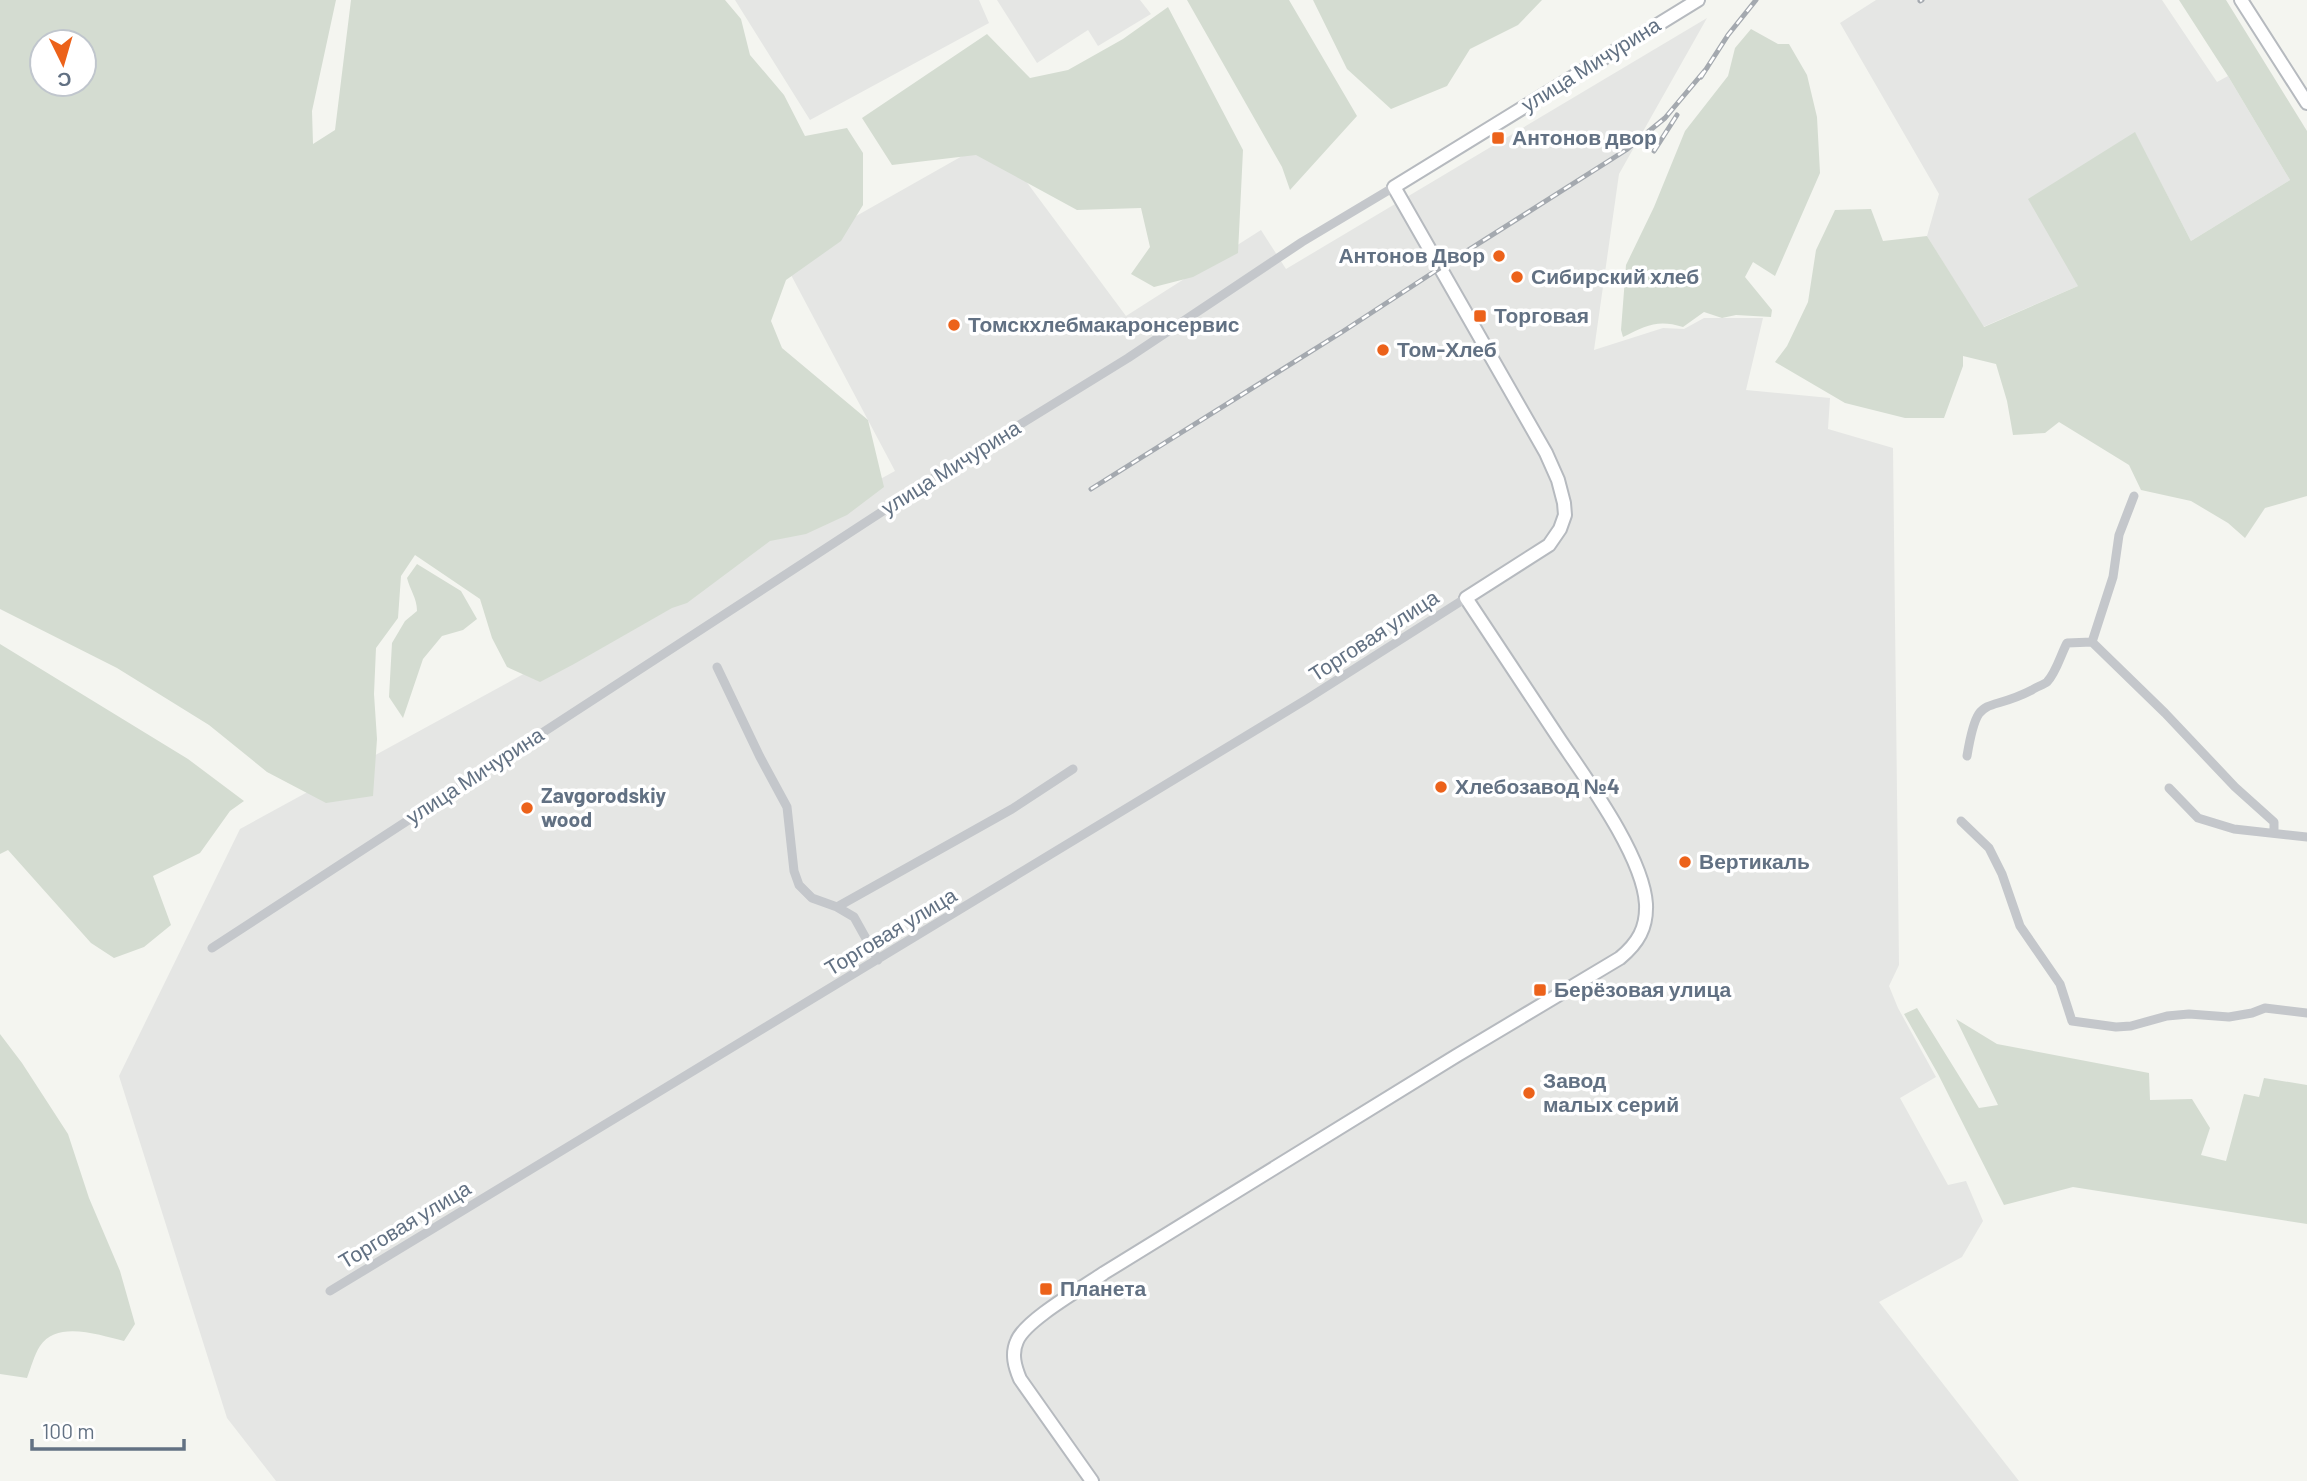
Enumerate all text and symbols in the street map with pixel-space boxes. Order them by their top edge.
street label: улица Мичурина [1516,11,1665,116]
north arrow [28,28,98,98]
text: С [56,68,72,93]
place label: Антонов двор [1512,124,1657,149]
marker: Антонов двор [1490,130,1506,146]
place label: Антонов Двор [1338,242,1485,267]
marker: Антонов Двор [1491,248,1507,264]
place label: Сибирский хлеб [1531,263,1699,288]
marker: Сибирский хлеб [1509,269,1525,285]
place label: Торговая [1494,302,1589,327]
marker: Торговая [1472,308,1488,324]
place label: Томскхлебмакаронсервис [968,311,1240,336]
marker: Томскхлебмакаронсервис [946,317,962,333]
place label: Том-Хлеб [1397,336,1497,361]
marker: Том-Хлеб [1375,342,1391,358]
street label: улица Мичурина [876,414,1025,519]
street label: Торговая улица [1304,583,1443,686]
street label: улица Мичурина [401,721,548,829]
place label: Хлебозавод №4 [1455,773,1620,798]
marker: Хлебозавод №4 [1433,779,1449,795]
place label: Zavgorodskiy wood [541,782,667,831]
marker: Zavgorodskiy wood [519,800,535,816]
place label: Вертикаль [1699,848,1810,873]
marker: Вертикаль [1677,854,1693,870]
street label: Торговая улица [820,881,961,980]
place label: Берёзовая улица [1554,976,1732,1001]
marker: Берёзовая улица [1532,982,1548,998]
place label: Завод малых серий [1543,1067,1679,1116]
marker: Завод малых серий [1521,1085,1537,1101]
street label: Торговая улица [334,1174,475,1273]
place label: Планета [1060,1275,1146,1300]
marker: Планета [1038,1281,1054,1297]
scale bar [32,1408,184,1452]
text: 100 m [42,1418,95,1443]

